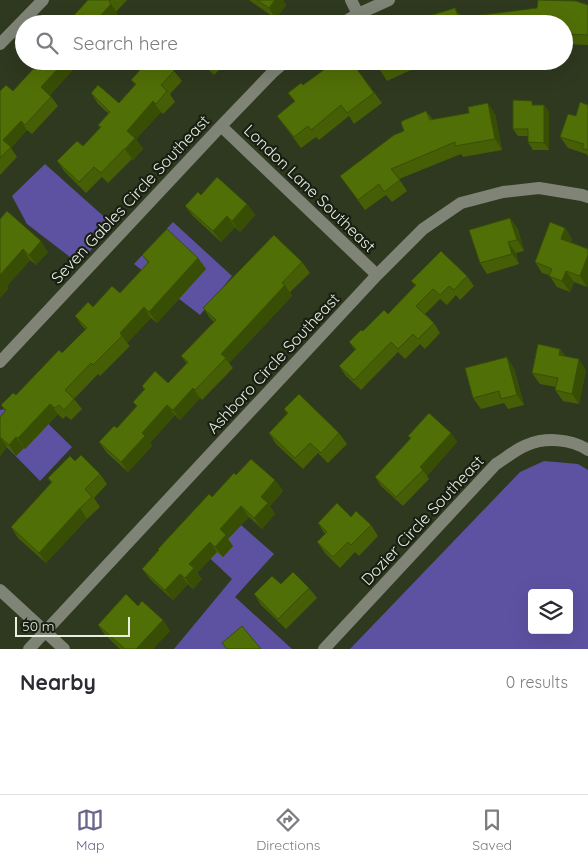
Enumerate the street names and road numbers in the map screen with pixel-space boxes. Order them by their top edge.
street label: Seven Gables Circle Southeast [47,111,213,287]
street label: London Lane Southeast [240,120,380,256]
street label: Ashboro Circle Southeast [203,289,343,437]
street label: Dozier Circle Southeast [356,451,488,589]

